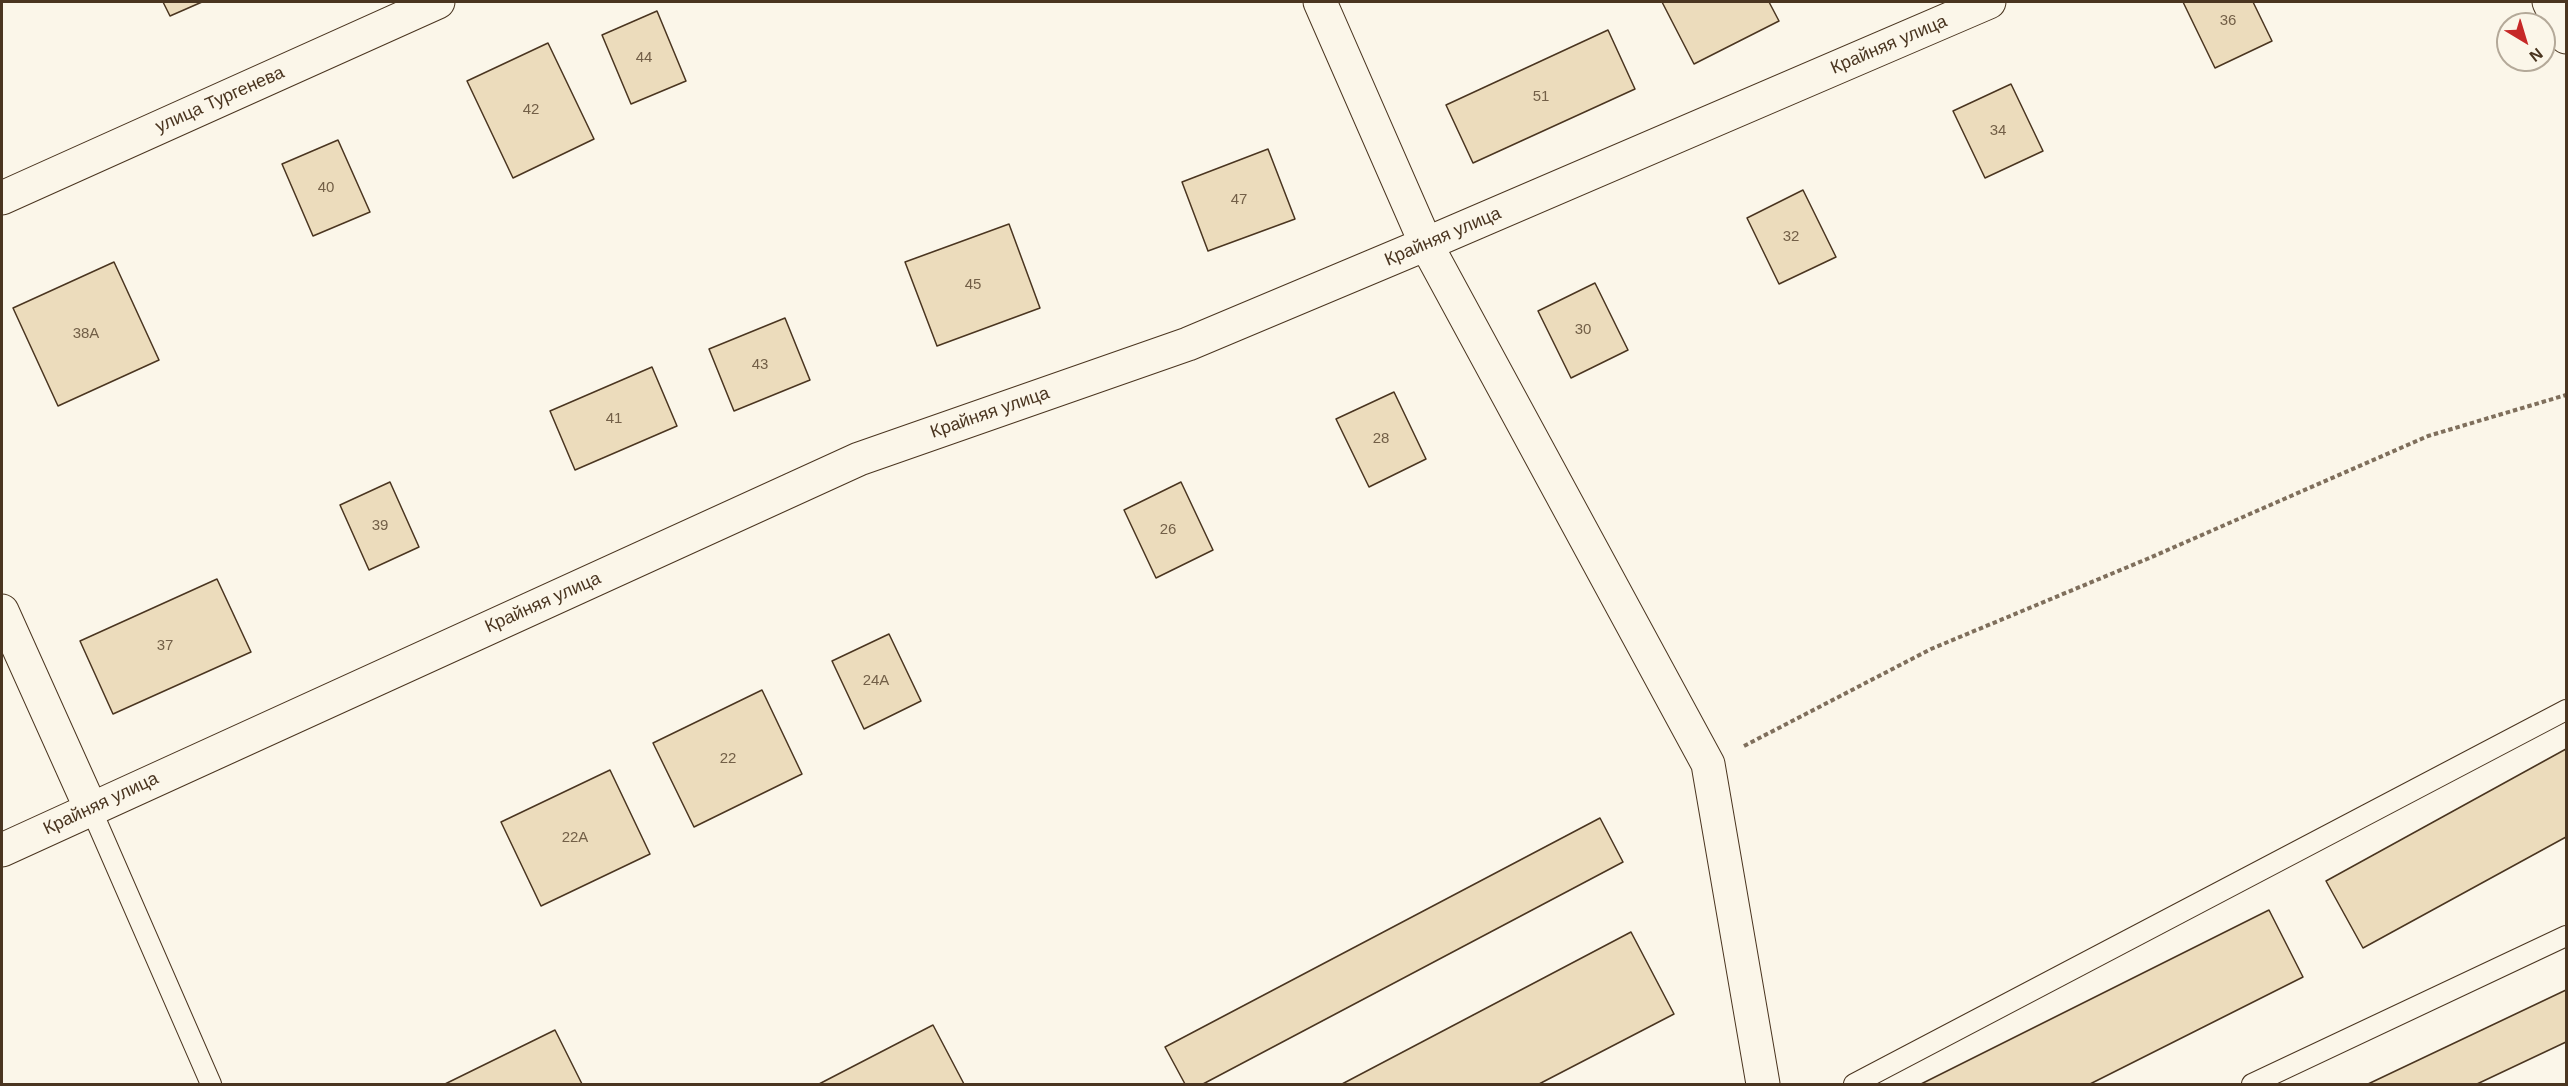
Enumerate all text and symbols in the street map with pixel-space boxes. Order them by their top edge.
street label: Крайняя улица [1827,11,1951,79]
house number: 36 [2220,12,2236,30]
north arrow [2496,12,2556,72]
text: N [2526,45,2546,65]
house number: 44 [636,49,652,67]
street label: улица Тургенева [152,62,288,138]
house number: 51 [1533,88,1549,106]
house number: 42 [523,101,539,119]
house number: 34 [1990,122,2006,140]
house number: 40 [318,179,334,197]
house number: 47 [1231,191,1247,209]
street label: Крайняя улица [1381,203,1505,271]
house number: 32 [1783,228,1799,246]
house number: 45 [965,276,981,294]
house number: 30 [1575,321,1591,339]
house number: 38А [73,325,99,343]
house number: 43 [752,356,768,374]
street label: Крайняя улица [928,383,1052,443]
house number: 41 [606,410,622,428]
house number: 28 [1373,430,1389,448]
house number: 39 [372,517,388,535]
house number: 26 [1160,521,1176,539]
street label: Крайняя улица [482,568,604,638]
house number: 37 [157,637,173,655]
house number: 24А [863,672,889,690]
house number: 22 [720,750,736,768]
street label: Крайняя улица [40,768,162,840]
house number: 22А [562,829,588,847]

